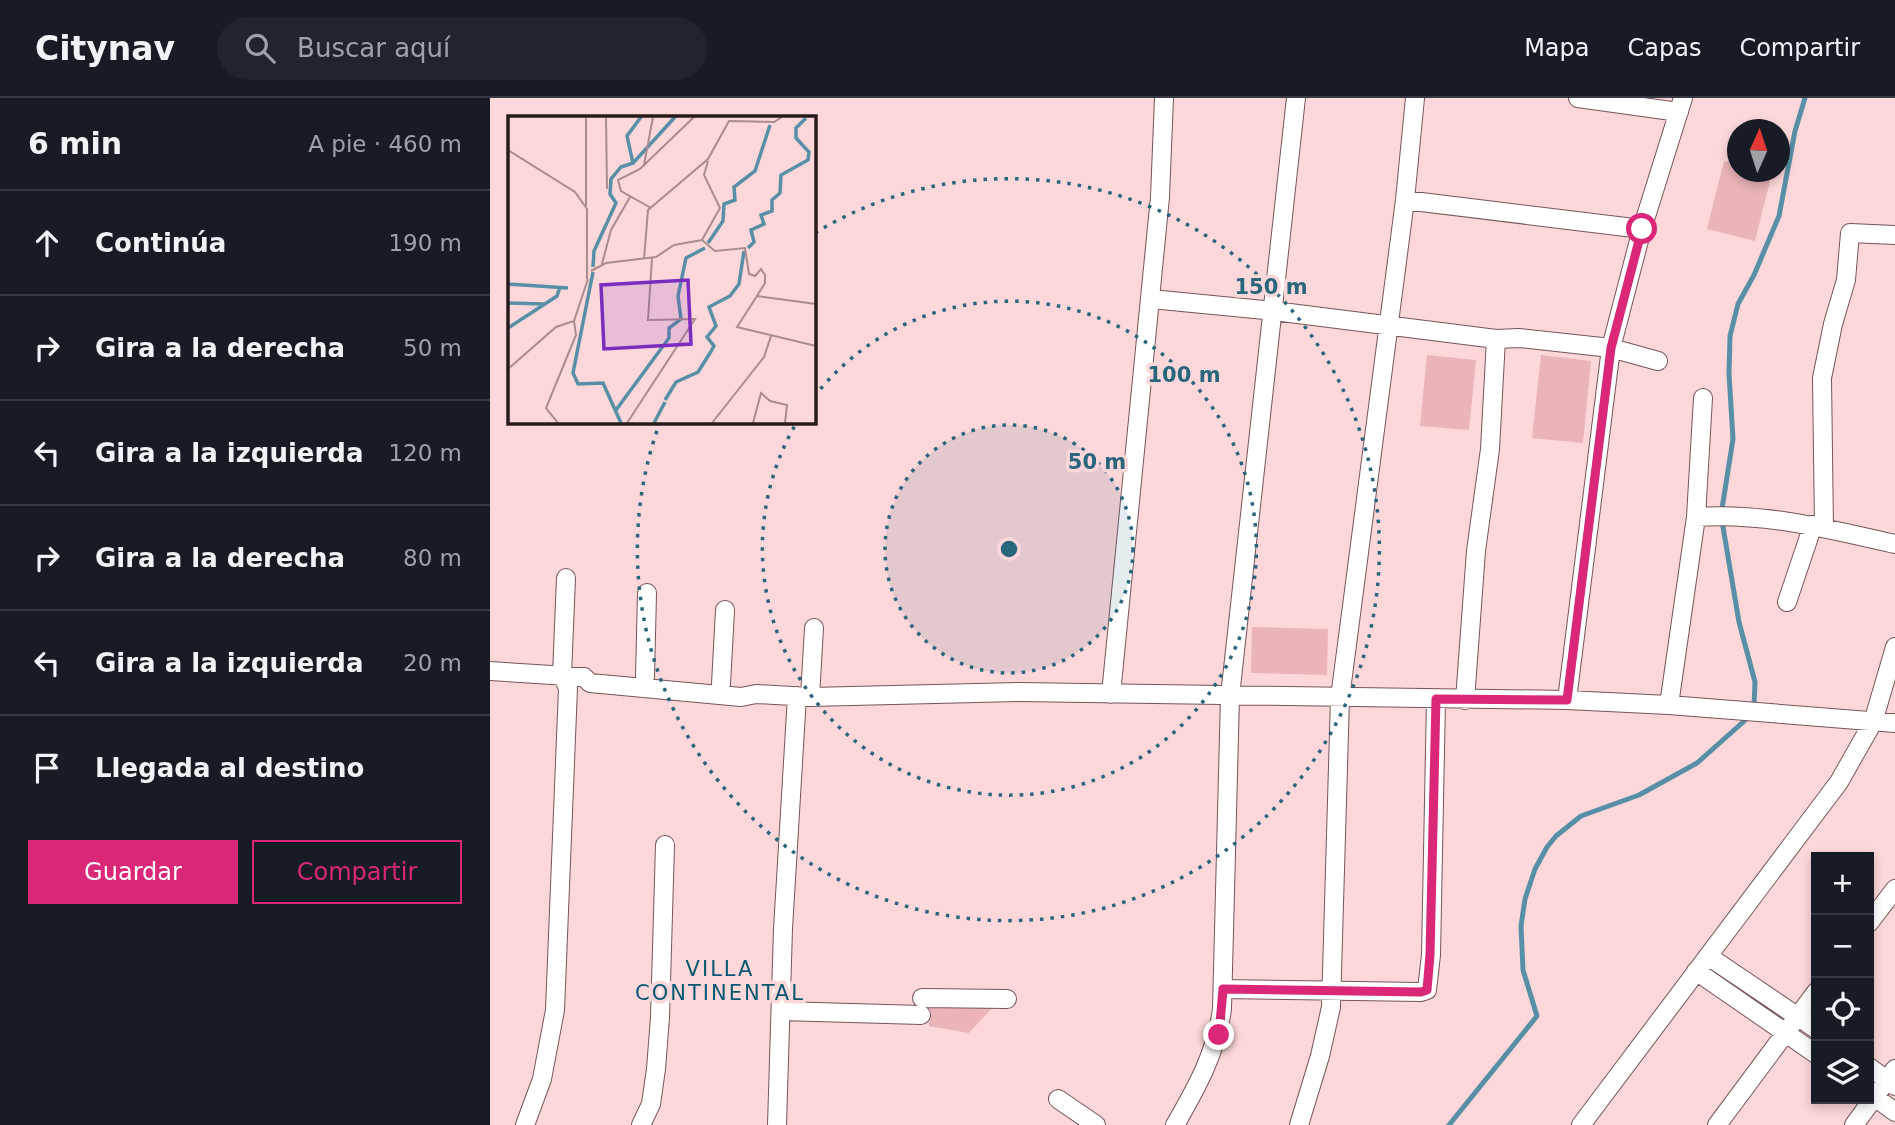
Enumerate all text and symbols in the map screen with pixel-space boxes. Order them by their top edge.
search box [217,17,707,80]
text: Citynav [35,29,175,68]
icon: search [241,29,279,67]
text: Buscar aquí [297,33,450,63]
text: Mapa [1524,34,1590,62]
text: Capas [1628,34,1701,62]
text: Compartir [1739,34,1860,62]
inset map [508,116,816,424]
north arrow [1727,119,1790,182]
text: 6 min [28,126,122,161]
text: A pie · 460 m [308,131,462,157]
route start [1626,213,1657,244]
icon: ahead [28,224,66,262]
text: Continúa [95,228,226,258]
text: 190 m [388,230,462,256]
text: 150 m [1234,275,1308,299]
icon: right [28,329,66,367]
text: Gira a la derecha [95,333,345,363]
text: 50 m [403,335,462,361]
text: 100 m [1147,363,1221,387]
icon: left [28,434,66,472]
text: Gira a la izquierda [95,438,363,468]
text: 120 m [388,440,462,466]
text: 50 m [1068,450,1126,474]
centre of rings [997,537,1021,561]
icon: right [28,539,66,577]
text: Gira a la derecha [95,543,345,573]
text: 80 m [403,545,462,571]
icon: left [28,644,66,682]
text: Gira a la izquierda [95,648,363,678]
text: 20 m [403,650,462,676]
icon: arrive [28,749,66,787]
text: Llegada al destino [95,753,364,783]
button: Guardar [28,840,238,904]
button: Compartir [252,840,462,904]
map controls [1811,852,1874,1104]
button: + [1811,852,1874,915]
button: − [1811,915,1874,978]
district label: VILLA CONTINENTAL [635,957,805,1005]
button: locate [1811,978,1874,1041]
route end [1203,1019,1234,1050]
button: layers [1811,1041,1874,1104]

